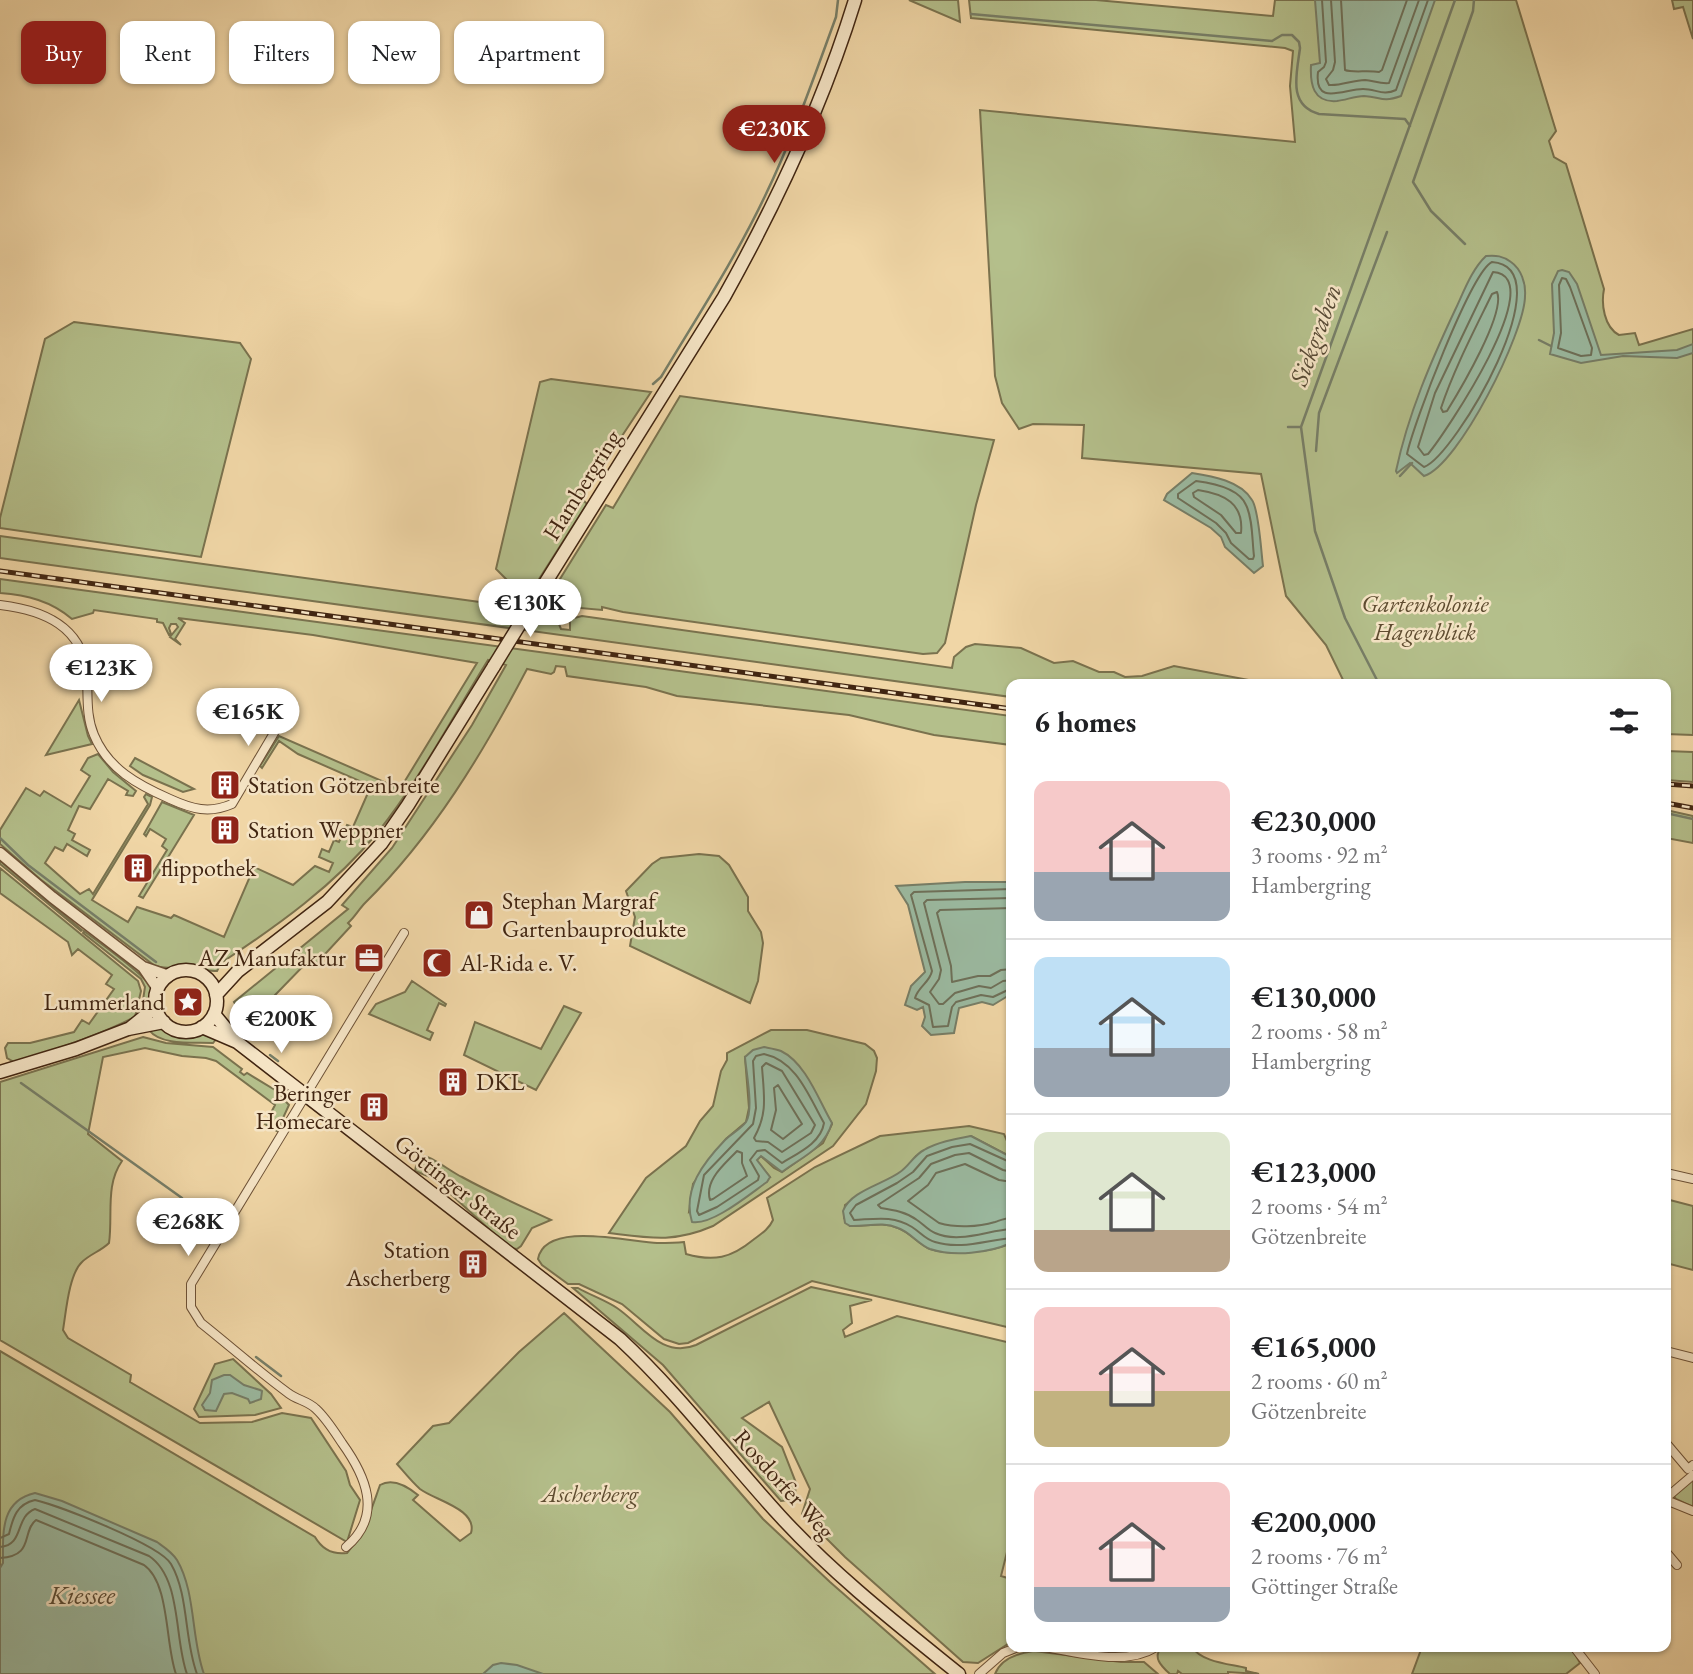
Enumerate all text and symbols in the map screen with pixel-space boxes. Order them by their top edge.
chip: Buy [21,21,106,84]
chip: Rent [120,21,215,84]
chip: Filters [229,21,334,84]
chip: New [348,21,440,84]
chip: Apartment [454,21,604,84]
pin: €230K [725,106,823,165]
text: €230K [738,113,810,143]
water label: Siekgraben [1281,280,1349,391]
street label: Hambergring [535,423,628,546]
pin: €130K [481,580,579,639]
text: €130K [494,587,566,617]
park label: Gartenkolonie Hagenblick [1361,588,1489,647]
pin: €123K [52,644,150,704]
text: €123K [65,652,137,682]
pin: €165K [199,688,297,748]
text: €165K [212,696,284,726]
text: 6 homes [1034,702,1136,741]
icon: filters [1605,702,1643,740]
building icon: Station Götzenbreite [208,768,242,802]
place label: Station Götzenbreite [248,769,440,800]
text: €230,000 [1251,801,1376,840]
icon: home [1090,809,1174,893]
building icon: Station Weppner [208,813,242,847]
place label: Station Weppner [248,814,403,845]
text: 3 rooms · 92 m² [1251,840,1388,870]
building icon: flippothek [121,851,155,885]
place label: flippothek [161,852,257,883]
text: Hambergring [1251,870,1371,900]
place label: Stephan Margraf Gartenbauprodukte [502,885,686,944]
shop icon: Stephan Margraf Gartenbauprodukte [462,898,496,932]
office icon: AZ Manufaktur [352,941,386,975]
place label: AZ Manufaktur [197,942,346,973]
mosque icon: Al-Rida e. V. [420,946,454,980]
place label: Al-Rida e. V. [459,947,577,978]
text: €130,000 [1251,977,1376,1016]
place icon: Lummerland [171,985,205,1019]
icon: home [1090,985,1174,1069]
place label: Lummerland [43,986,166,1017]
pin: €200K [232,996,330,1055]
text: €200K [245,1003,317,1033]
text: 2 rooms · 58 m² [1251,1016,1388,1046]
text: Hambergring [1251,1046,1371,1076]
building icon: DKL [436,1065,470,1099]
place label: DKL [476,1066,524,1097]
place label: Beringer Homecare [256,1077,351,1136]
building icon: Beringer Homecare [357,1090,391,1124]
street label: Göttinger Straße [388,1127,528,1246]
text: €123,000 [1251,1152,1376,1191]
icon: home [1090,1160,1174,1244]
text: 2 rooms · 54 m² [1251,1191,1388,1221]
pin: €268K [139,1198,237,1258]
text: €268K [152,1206,224,1236]
text: Götzenbreite [1251,1221,1366,1251]
place label: Station Ascherberg [345,1234,451,1293]
building icon: Station Ascherberg [456,1247,490,1281]
text: €165,000 [1251,1327,1376,1366]
icon: home [1090,1335,1174,1419]
text: 2 rooms · 60 m² [1251,1366,1388,1396]
text: Götzenbreite [1251,1396,1366,1426]
street label: Rosdorfer Weg [727,1422,842,1545]
park label: Ascherberg [540,1478,639,1509]
text: €200,000 [1251,1502,1376,1541]
icon: home [1090,1510,1174,1594]
text: 2 rooms · 76 m² [1251,1541,1388,1571]
text: Göttinger Straße [1251,1571,1398,1601]
water label: Kiessee [48,1578,116,1612]

